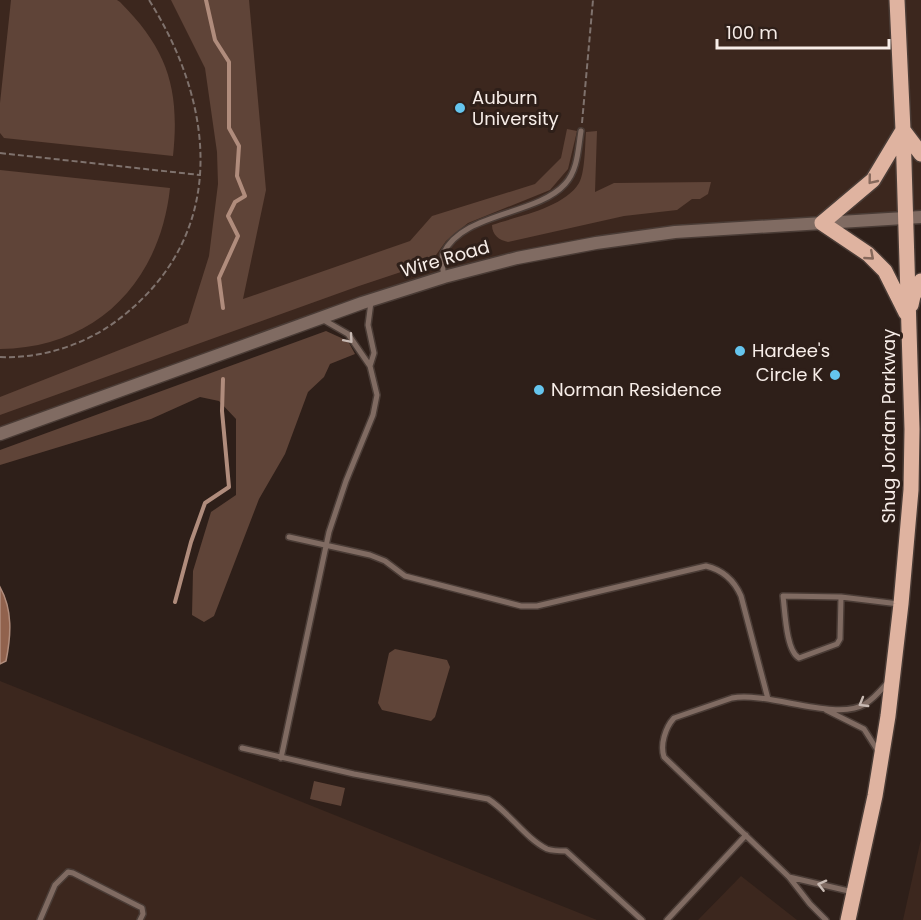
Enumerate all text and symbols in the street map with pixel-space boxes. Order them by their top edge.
scale bar [717,12,890,50]
text: 100 m [726,20,778,45]
place label: Auburn University [472,85,559,131]
marker: Auburn University [453,101,467,115]
one-way arrow [868,173,879,184]
street label: Wire Road [397,234,492,283]
one-way arrow [863,249,874,260]
street label: Shug Jordan Parkway [876,329,901,523]
one-way arrow [342,332,353,342]
place label: Hardee's [752,338,830,363]
marker: Hardee's [733,344,747,358]
place label: Circle K [756,362,823,387]
marker: Circle K [828,368,842,382]
place label: Norman Residence [551,377,722,402]
marker: Norman Residence [532,383,546,397]
one-way arrow [859,696,870,707]
one-way arrow [817,879,827,892]

